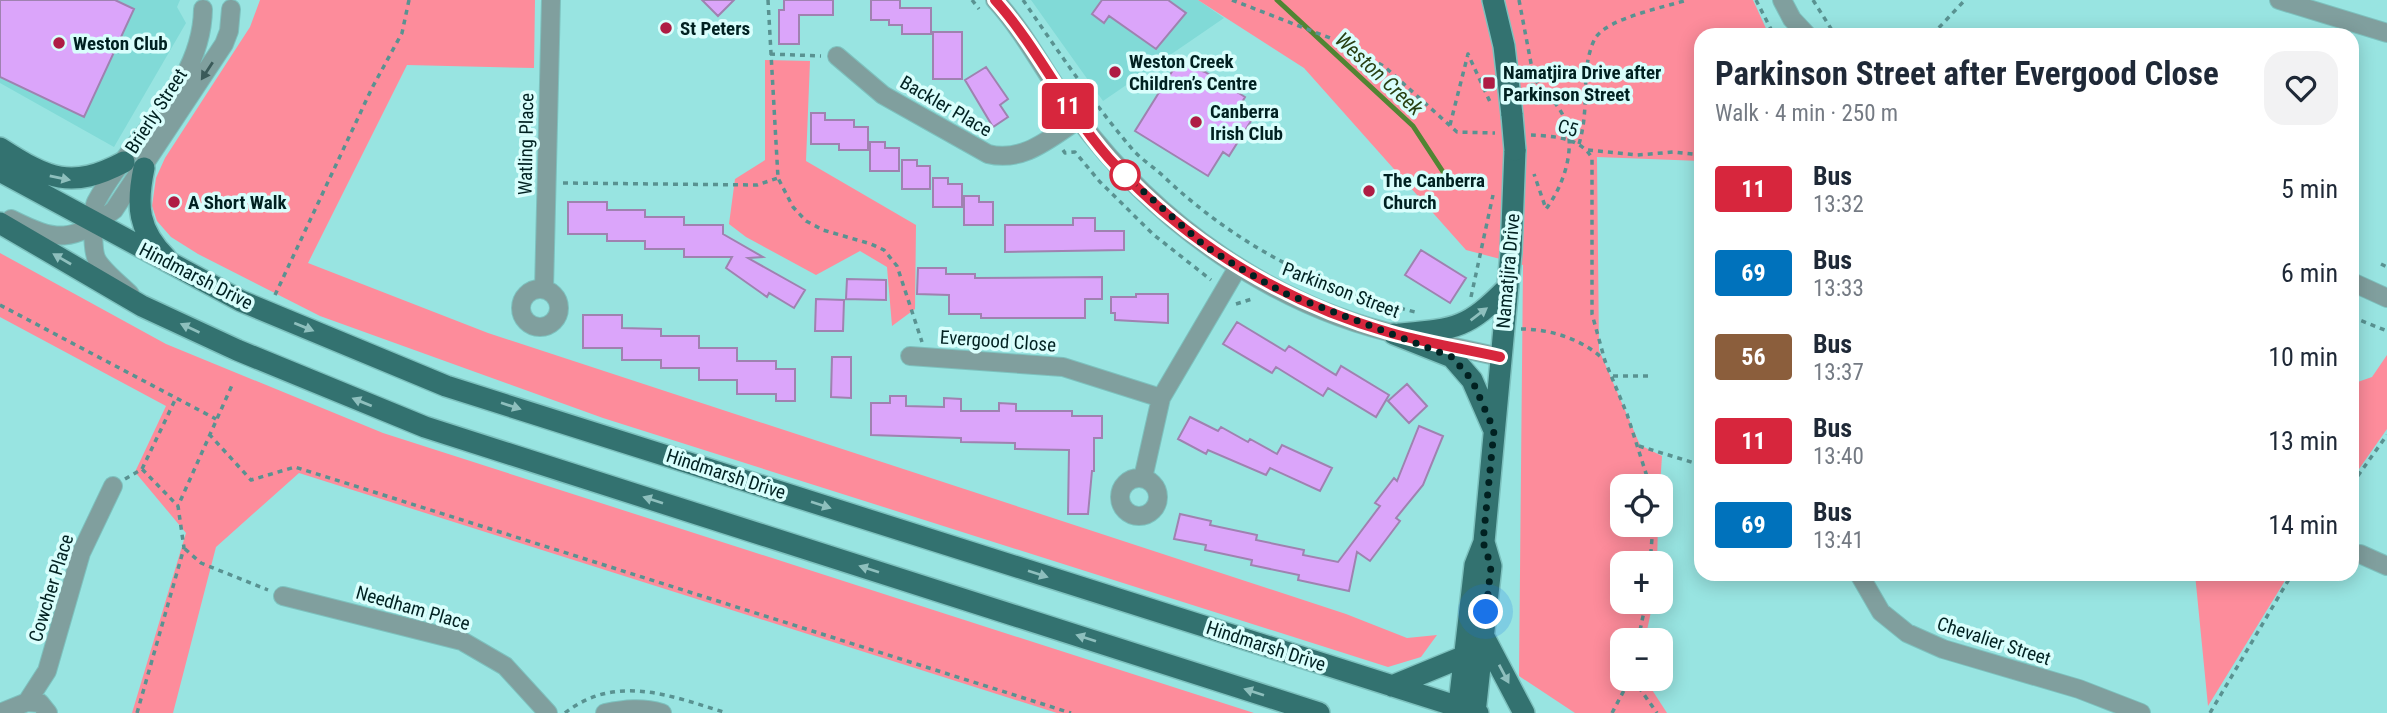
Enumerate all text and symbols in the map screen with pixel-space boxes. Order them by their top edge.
place label: St Peters [680,17,750,40]
marker: St Peters [658,20,674,36]
water label: Weston Creek [1330,28,1428,121]
place label: Weston Club [73,32,168,55]
marker: Weston Club [51,35,67,51]
place label: Weston Creek Children’s Centre [1129,50,1257,95]
button: heart [2264,51,2338,125]
text: Parkinson Street after Evergood Close [1715,54,2219,93]
place label: Namatjira Drive after Parkinson Street [1503,61,1661,106]
one-way arrow [200,62,214,80]
street label: Brierly Street [120,64,192,158]
marker: Weston Creek Children’s Centre [1107,64,1123,80]
street label: Backler Place [896,71,996,141]
marker: Namatjira Drive after Parkinson Street [1481,75,1497,91]
line badge: 11 [1036,83,1100,129]
text: 11 [1056,92,1080,120]
street label: Watling Place [514,93,538,195]
place label: Canberra Irish Club [1210,100,1283,145]
text: Walk · 4 min · 250 m [1715,100,1898,127]
marker: Canberra Irish Club [1188,114,1204,130]
street label: C5 [1555,114,1581,142]
unlabelled marker [1110,160,1140,190]
text: Bus [1813,161,1852,191]
place label: The Canberra Church [1383,169,1485,214]
one-way arrow [49,172,71,183]
text: 5 min [2281,174,2338,204]
text: 11 [1741,175,1766,203]
marker: The Canberra Church [1361,183,1377,199]
place label: A Short Walk [188,191,287,214]
text: 13:32 [1813,191,1864,218]
marker: A Short Walk [166,194,182,210]
street label: Namatjira Drive [1492,212,1524,329]
street label: Hindmarsh Drive [136,238,257,314]
text: Bus [1813,245,1852,275]
one-way arrow [53,253,72,266]
street label: Parkinson Street [1279,257,1403,323]
text: 6 min [2281,258,2338,288]
text: 69 [1741,259,1766,287]
text: 13:33 [1813,275,1864,302]
one-way arrow [1469,307,1488,321]
one-way arrow [294,322,315,333]
one-way arrow [180,323,200,334]
street label: Evergood Close [939,325,1057,357]
text: Bus [1813,329,1852,359]
text: 10 min [2268,342,2338,372]
text: 56 [1741,343,1766,371]
text: 13:37 [1813,359,1864,386]
one-way arrow [351,397,372,408]
one-way arrow [501,401,522,412]
text: Bus [1813,413,1852,443]
text: 13 min [2268,426,2338,456]
text: 11 [1741,427,1766,455]
text: 13:40 [1813,443,1864,470]
street label: Hindmarsh Drive [663,444,789,504]
map controls [1610,474,1673,691]
button: locate [1610,474,1673,537]
one-way arrow [642,494,663,504]
text: Bus [1813,497,1852,527]
one-way arrow [811,500,832,510]
text: 14 min [2268,510,2338,540]
text: 69 [1741,511,1766,539]
text: 13:41 [1813,527,1864,554]
street label: Cowcher Place [24,531,78,645]
button: + [1610,551,1673,614]
one-way arrow [859,563,880,574]
one-way arrow [1028,569,1049,579]
street label: Needham Place [353,581,473,635]
your location [1468,594,1503,629]
street label: Chevalier Street [1934,612,2054,670]
street label: Hindmarsh Drive [1203,616,1329,676]
button: − [1610,628,1673,691]
one-way arrow [1075,633,1096,643]
one-way arrow [1498,664,1509,684]
one-way arrow [1244,686,1265,697]

